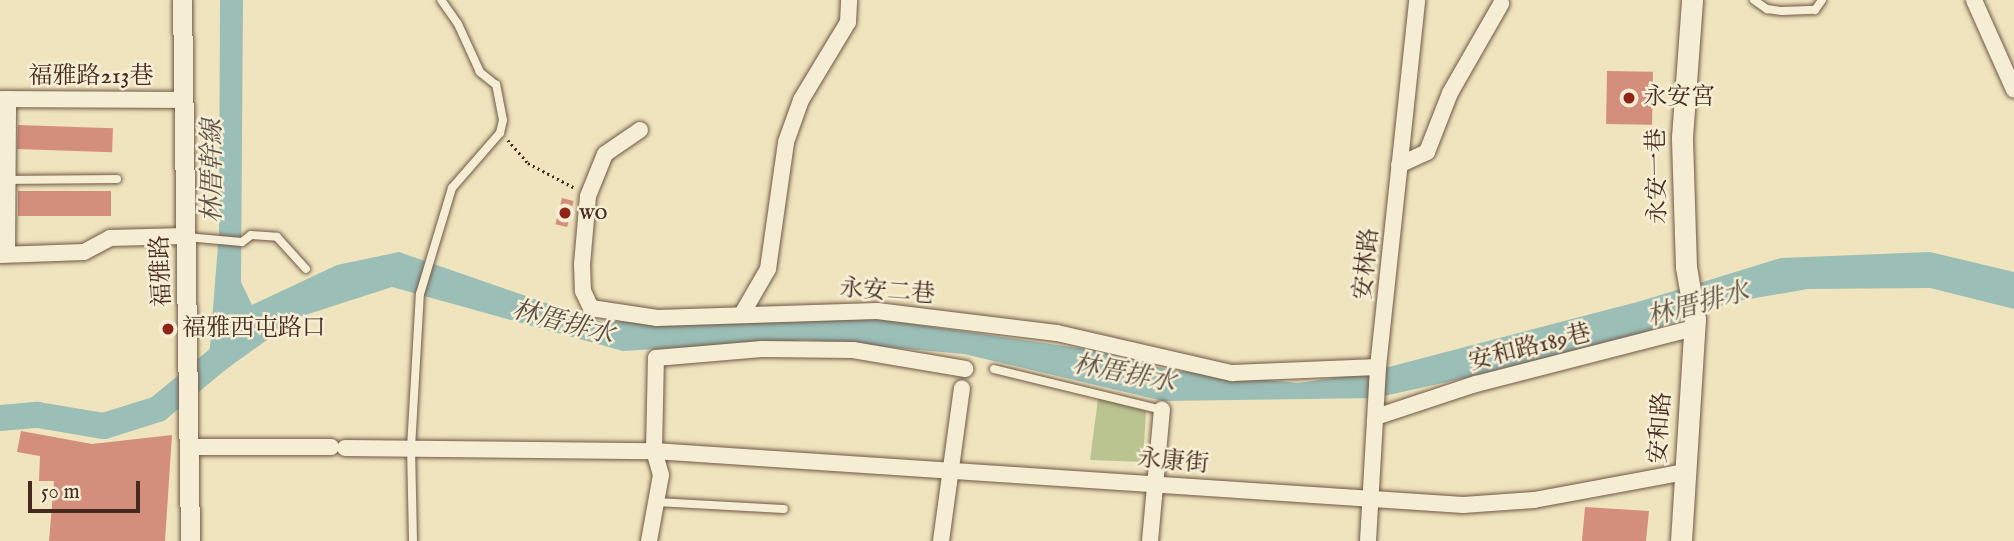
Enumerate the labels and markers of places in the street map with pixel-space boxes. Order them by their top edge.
place label: 永安宮 [1643,84,1715,112]
marker: 永安宮 [1621,90,1637,106]
place label: wo [579,199,608,227]
marker: wo [557,205,573,221]
place label: 福雅西屯路口 [182,315,326,343]
marker: 福雅西屯路口 [160,321,176,337]

